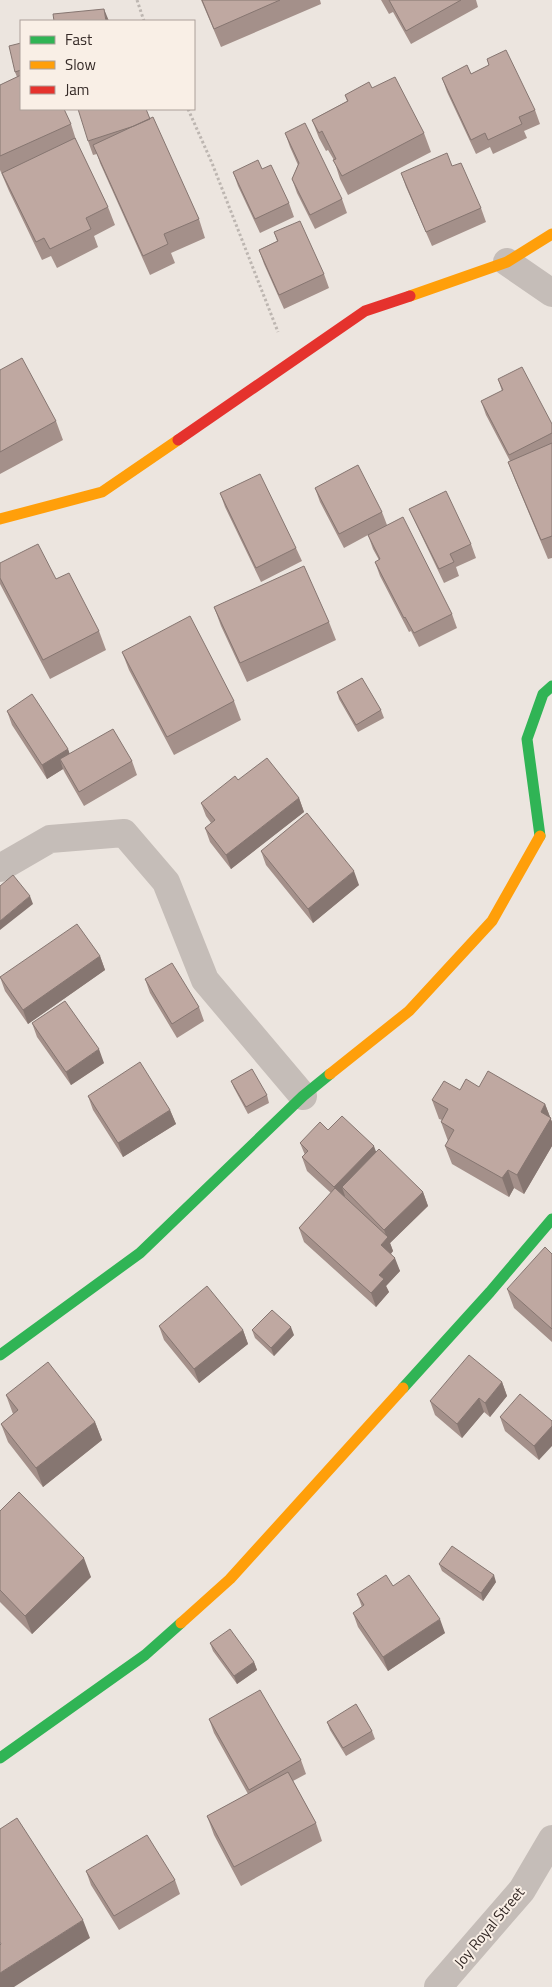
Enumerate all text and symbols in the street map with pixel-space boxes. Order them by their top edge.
legend [20,20,195,110]
text: Fast [65,28,93,51]
text: Slow [65,53,96,76]
text: Jam [65,78,89,101]
street label: Joy Royal Street [448,1881,530,1973]

